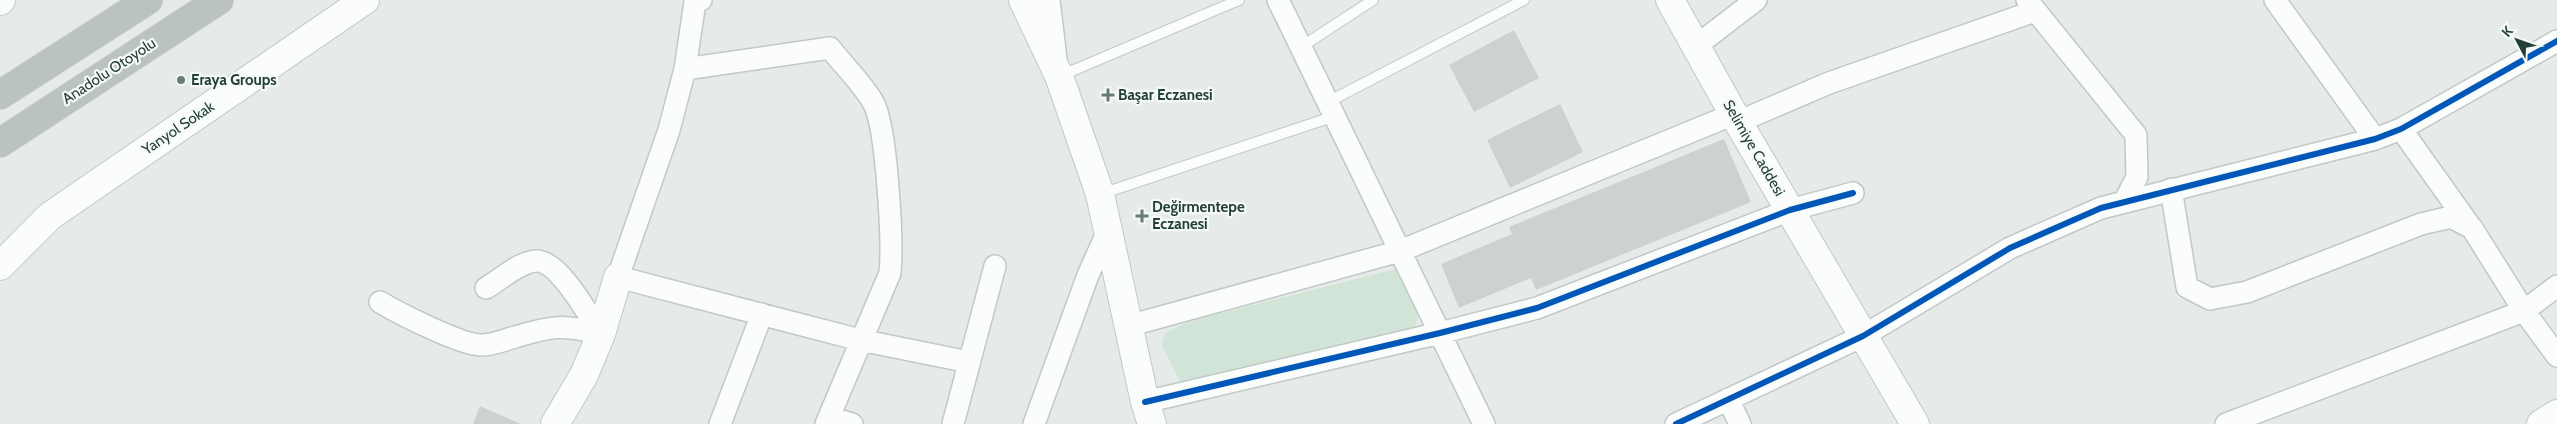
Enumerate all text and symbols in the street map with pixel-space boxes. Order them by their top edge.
north arrow [2492,15,2542,65]
text: K [2498,22,2517,41]
street label: Anadolu Otoyolu [59,34,159,108]
place label: Eraya Groups [191,71,277,89]
marker: Eraya Groups [175,74,187,86]
place label: Başar Eczanesi [1118,86,1213,104]
marker: Başar Eczanesi [1102,89,1114,101]
street label: Yanyol Sokak [138,97,218,159]
street label: Selimiye Caddesi [1719,97,1789,199]
place label: Değirmentepe Eczanesi [1152,198,1245,233]
marker: Değirmentepe Eczanesi [1136,210,1148,222]

